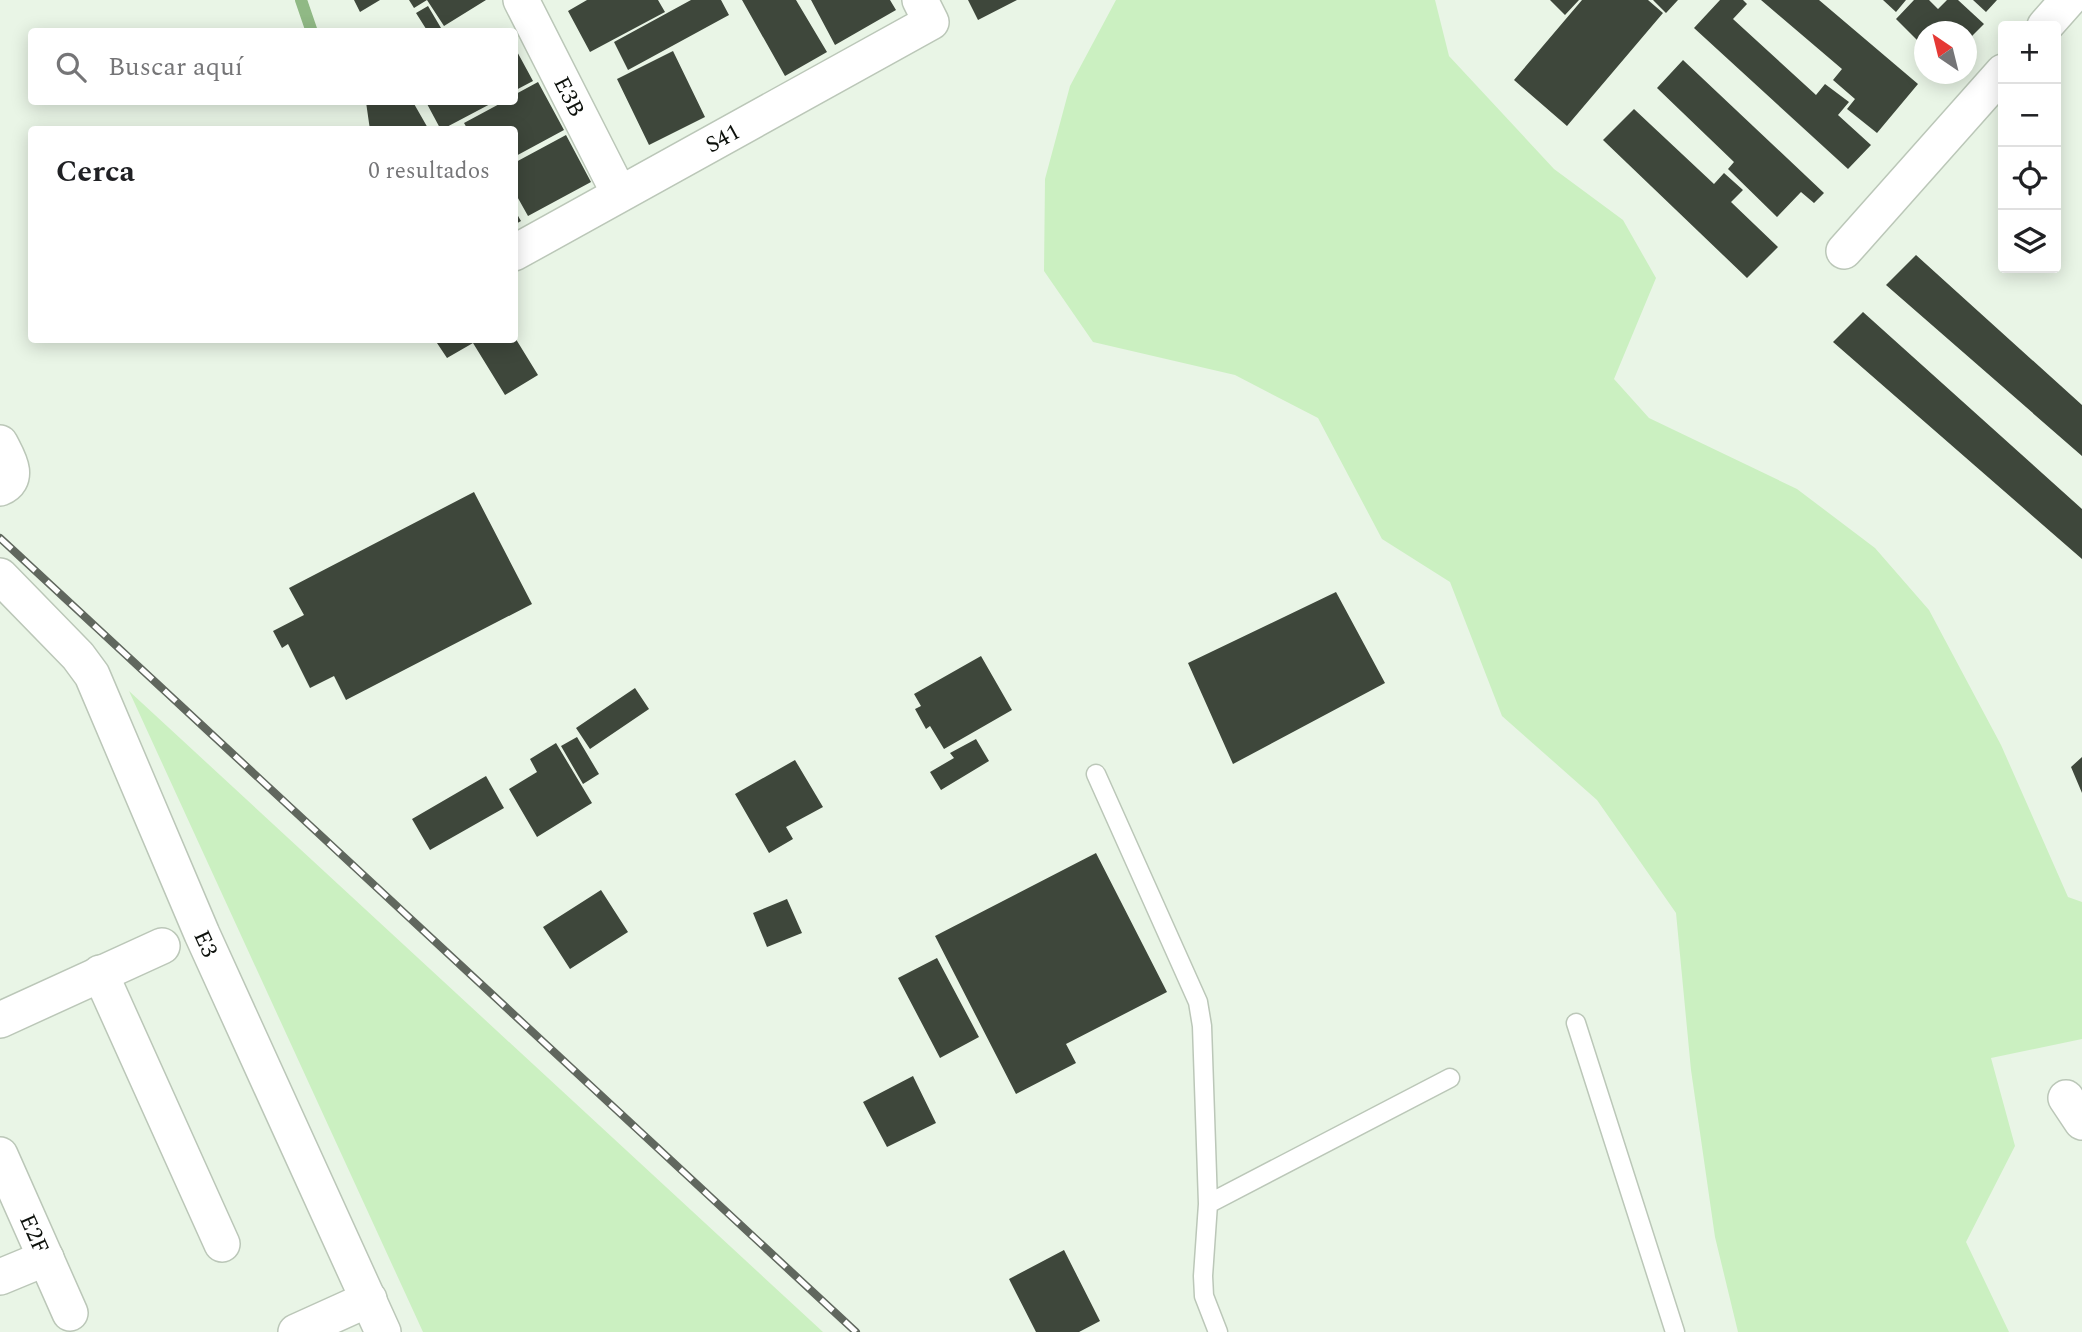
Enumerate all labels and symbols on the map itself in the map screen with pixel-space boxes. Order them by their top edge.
north arrow [1914,21,1977,84]
street label: E3B [544,70,594,123]
street label: S41 [699,115,747,163]
street label: E3 [183,925,226,963]
street label: E2F [9,1209,58,1260]

